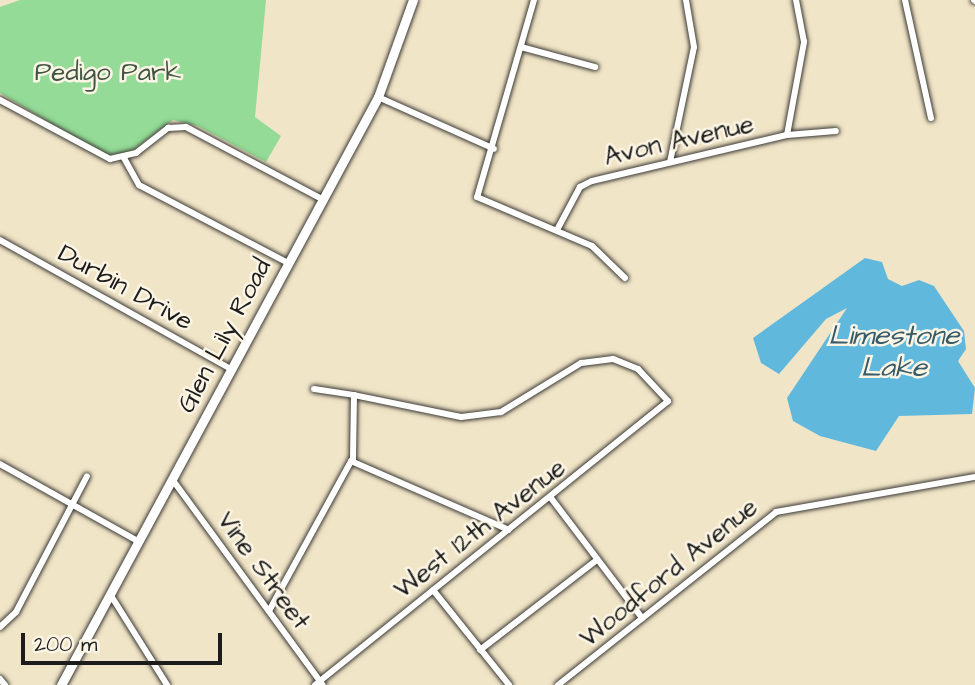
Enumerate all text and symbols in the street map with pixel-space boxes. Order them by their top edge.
park label: Pedigo Park [35,57,181,89]
street label: Avon Avenue [601,109,757,173]
street label: Durbin Drive [52,238,198,338]
street label: Glen Lily Road [171,254,279,418]
water label: Limestone Lake [829,319,959,385]
street label: West 12th Avenue [388,452,572,606]
street label: Woodford Avenue [574,492,764,654]
street label: Vine Street [210,506,316,636]
scale bar [24,618,226,662]
text: 200 m [34,630,97,659]

